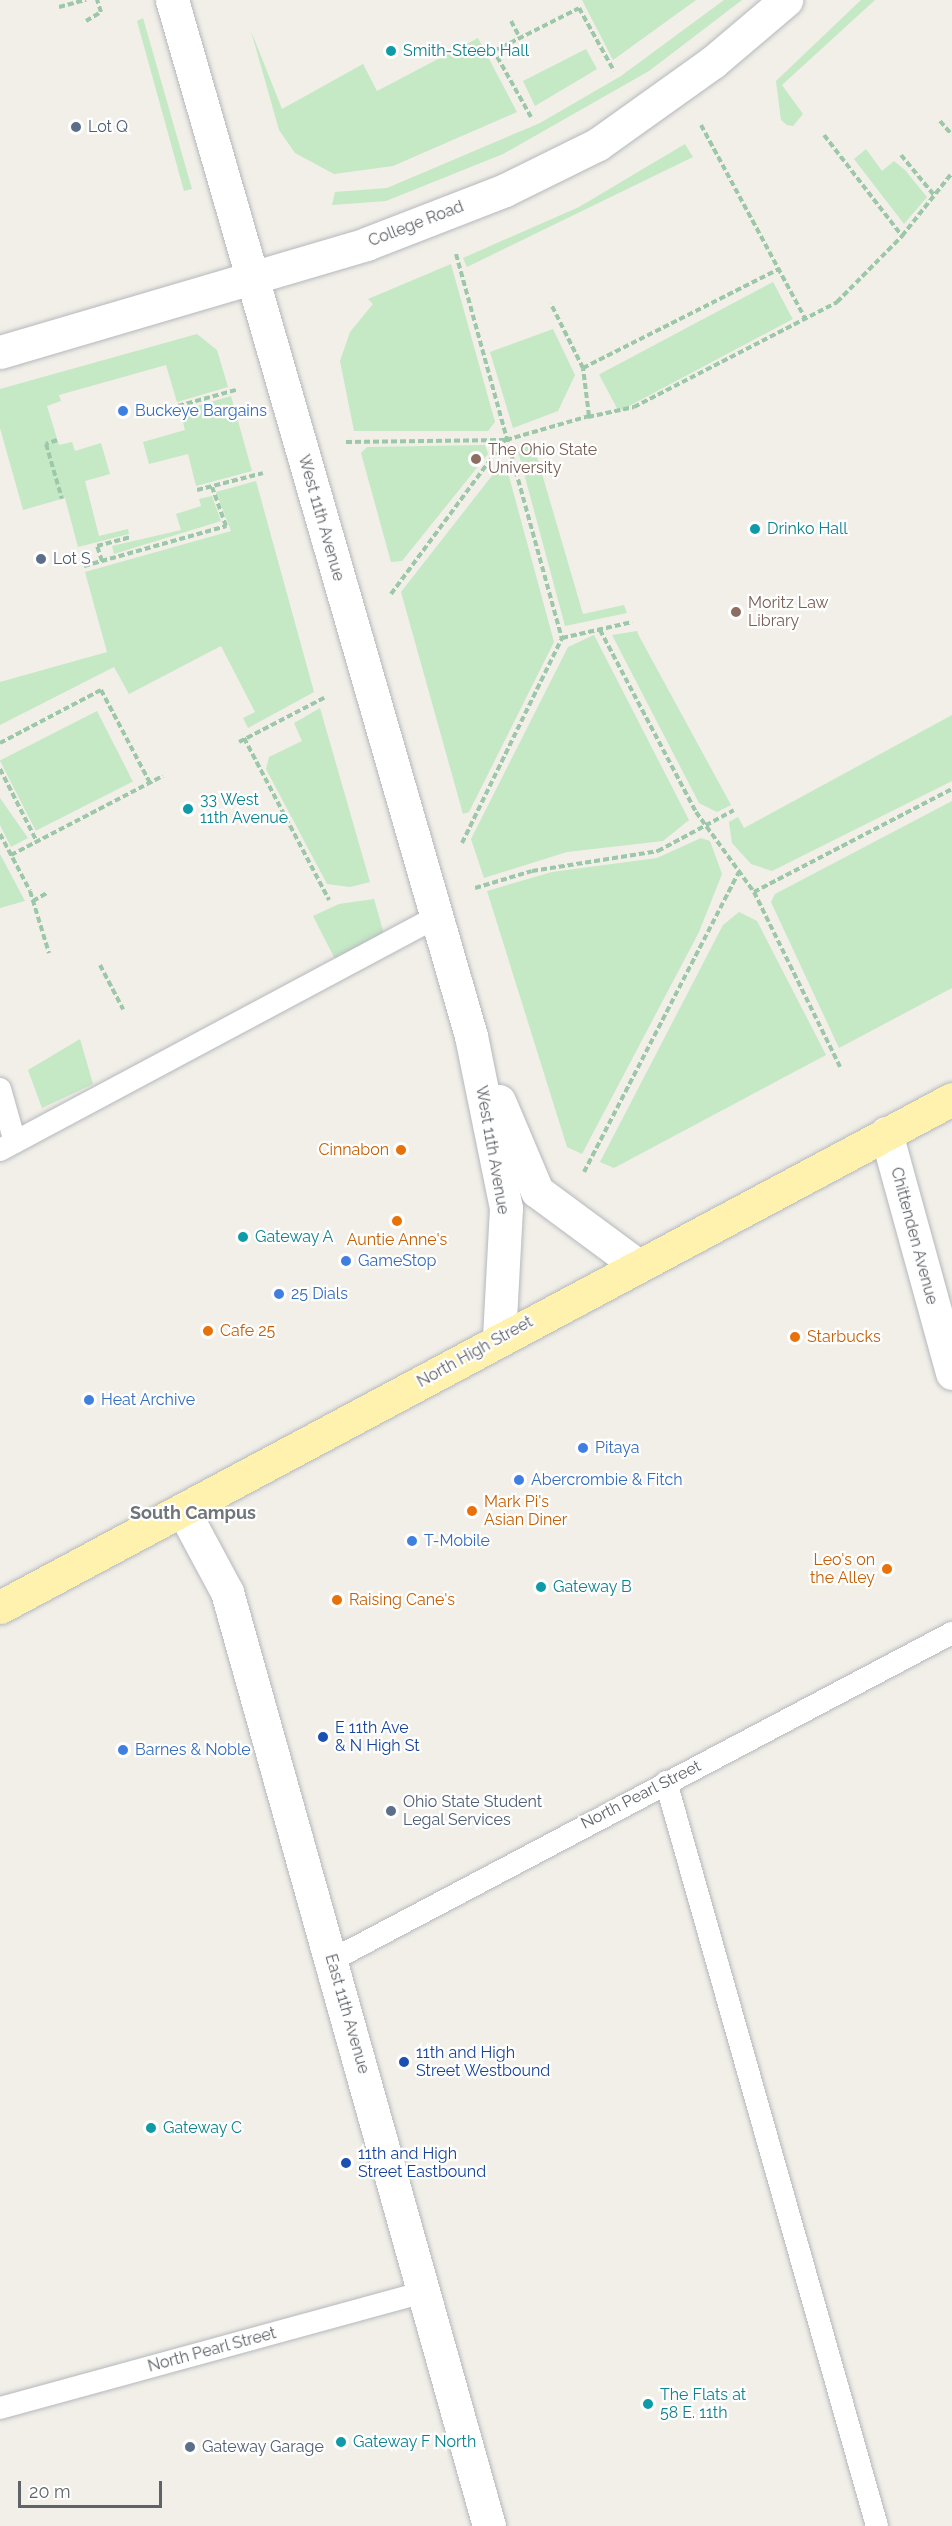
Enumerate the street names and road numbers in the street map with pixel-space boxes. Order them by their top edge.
street label: College Road [366,197,466,251]
street label: West 11th Avenue [294,452,348,584]
street label: West 11th Avenue [471,1084,513,1216]
street label: Chittenden Avenue [886,1165,942,1307]
street label: North High Street [414,1312,536,1392]
street label: North Pearl Street [578,1756,704,1834]
street label: East 11th Avenue [321,1952,373,2076]
street label: North Pearl Street [146,2324,278,2376]

